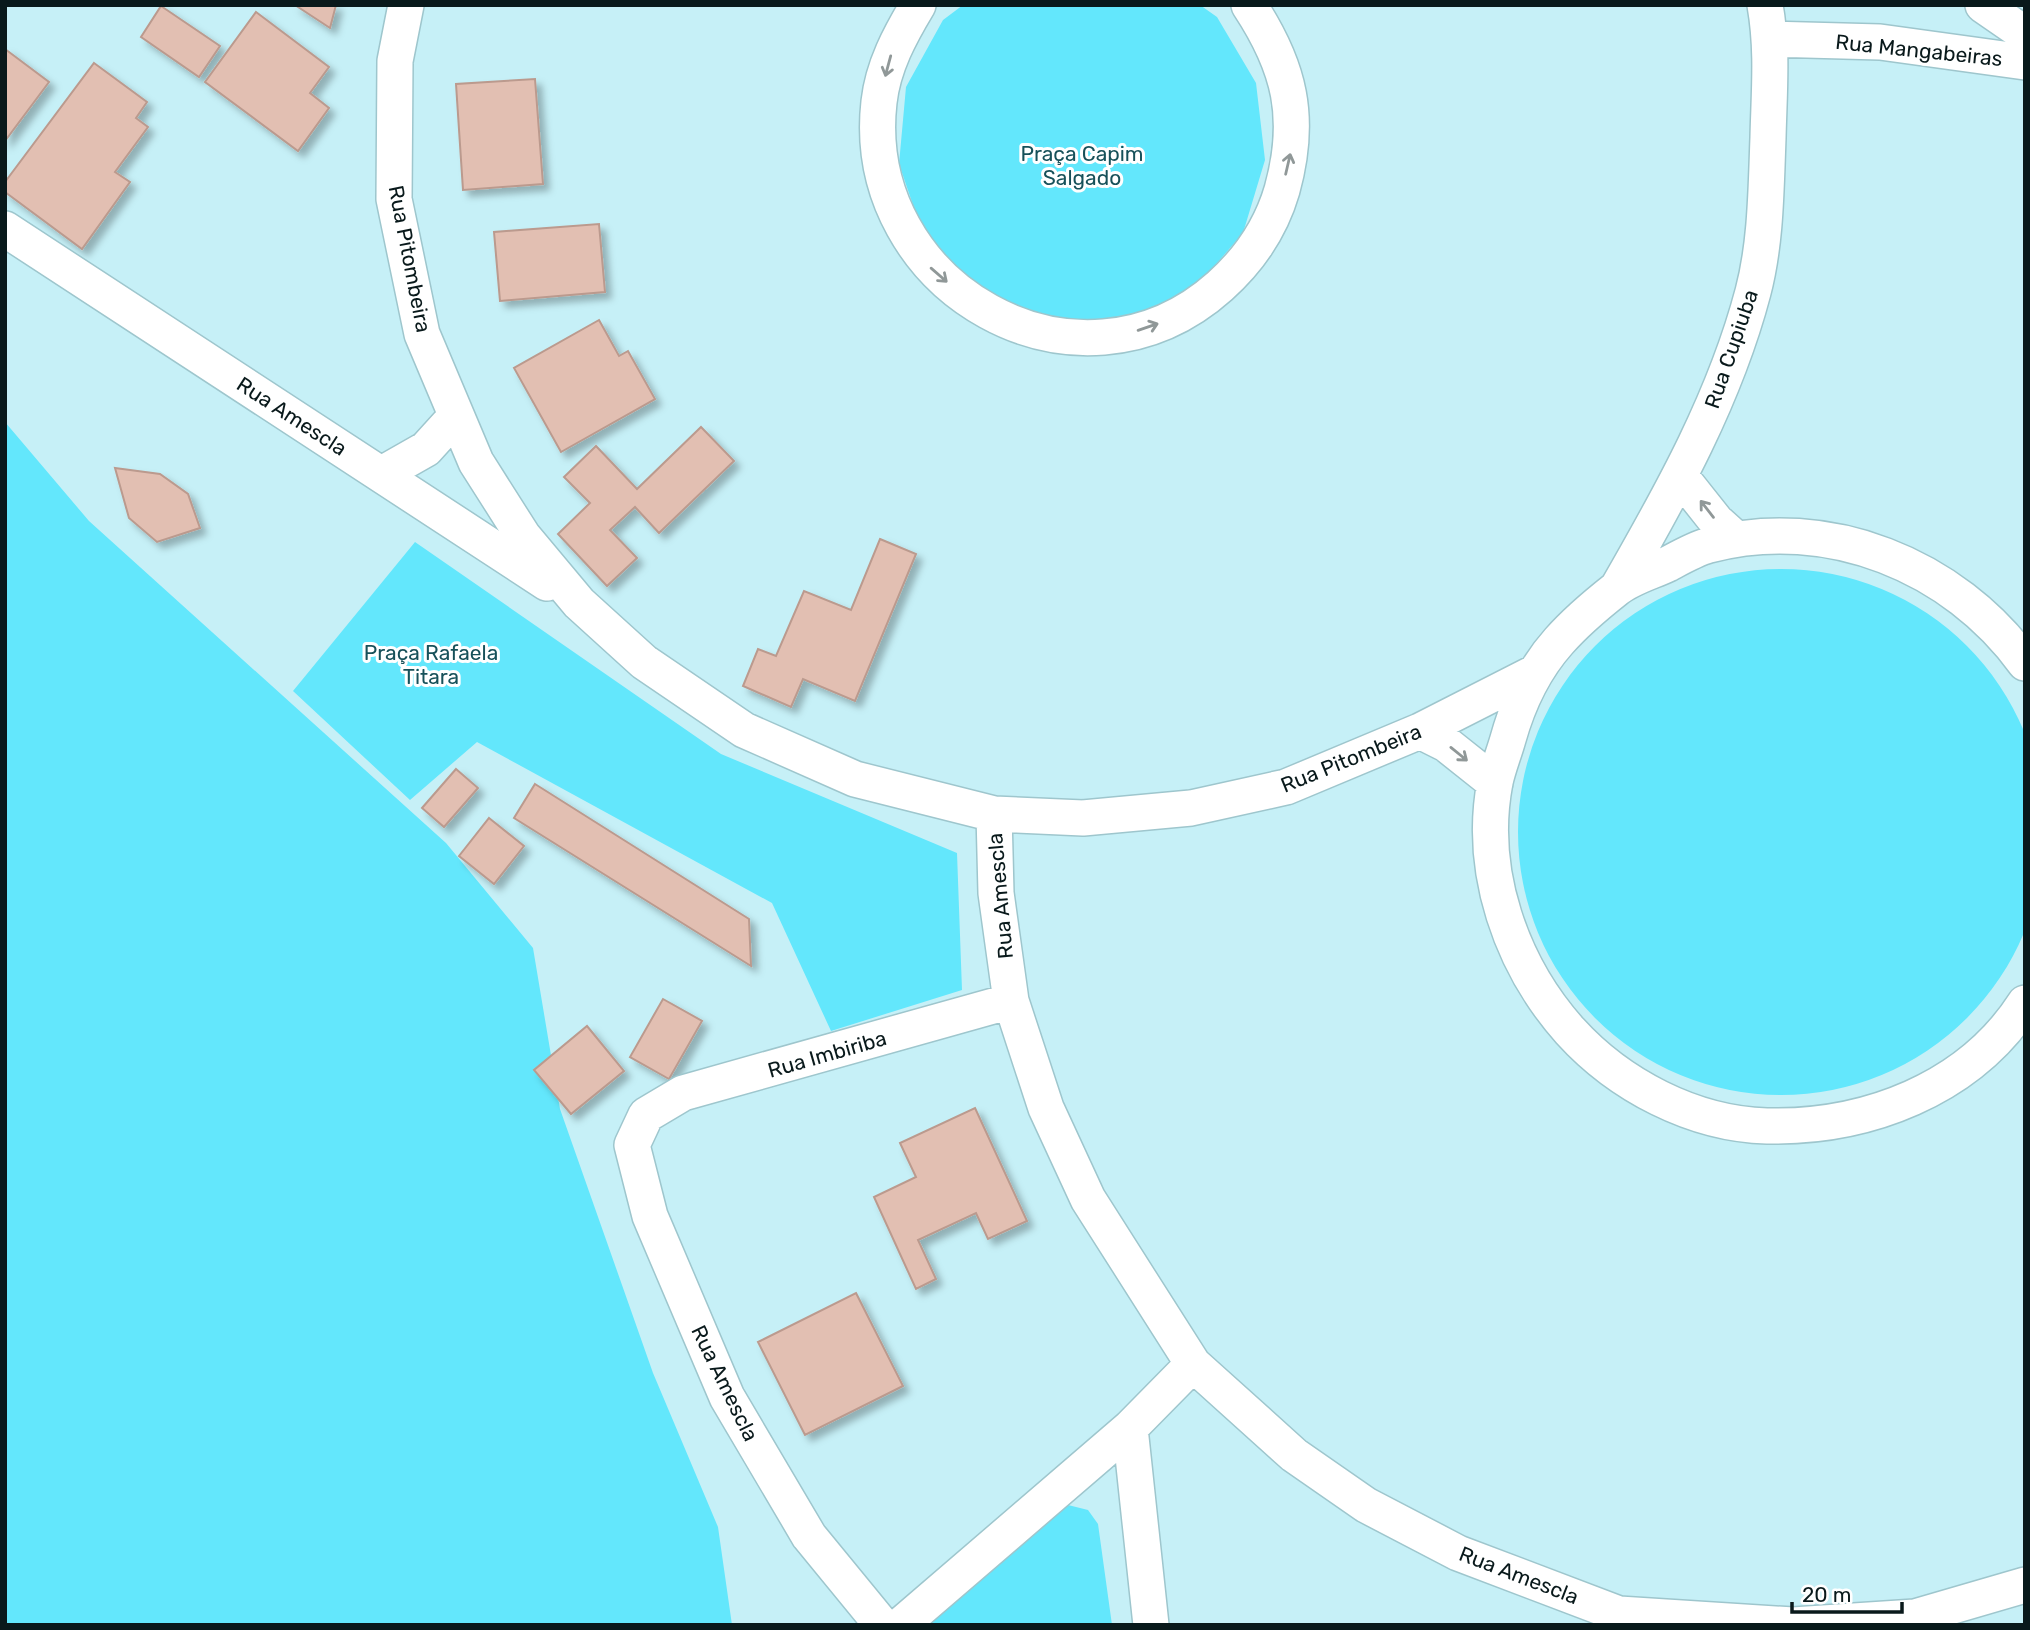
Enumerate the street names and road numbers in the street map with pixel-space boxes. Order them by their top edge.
street label: Rua Mangabeiras [1834,29,2004,71]
street label: Rua Pitombeira [383,183,437,335]
street label: Rua Cupiuba [1699,286,1763,412]
street label: Rua Amescla [232,371,352,461]
street label: Rua Pitombeira [1277,718,1425,798]
street label: Rua Amescla [982,832,1018,960]
street label: Rua Imbiriba [765,1025,889,1083]
street label: Rua Amescla [686,1321,764,1445]
street label: Rua Amescla [1456,1541,1582,1609]

